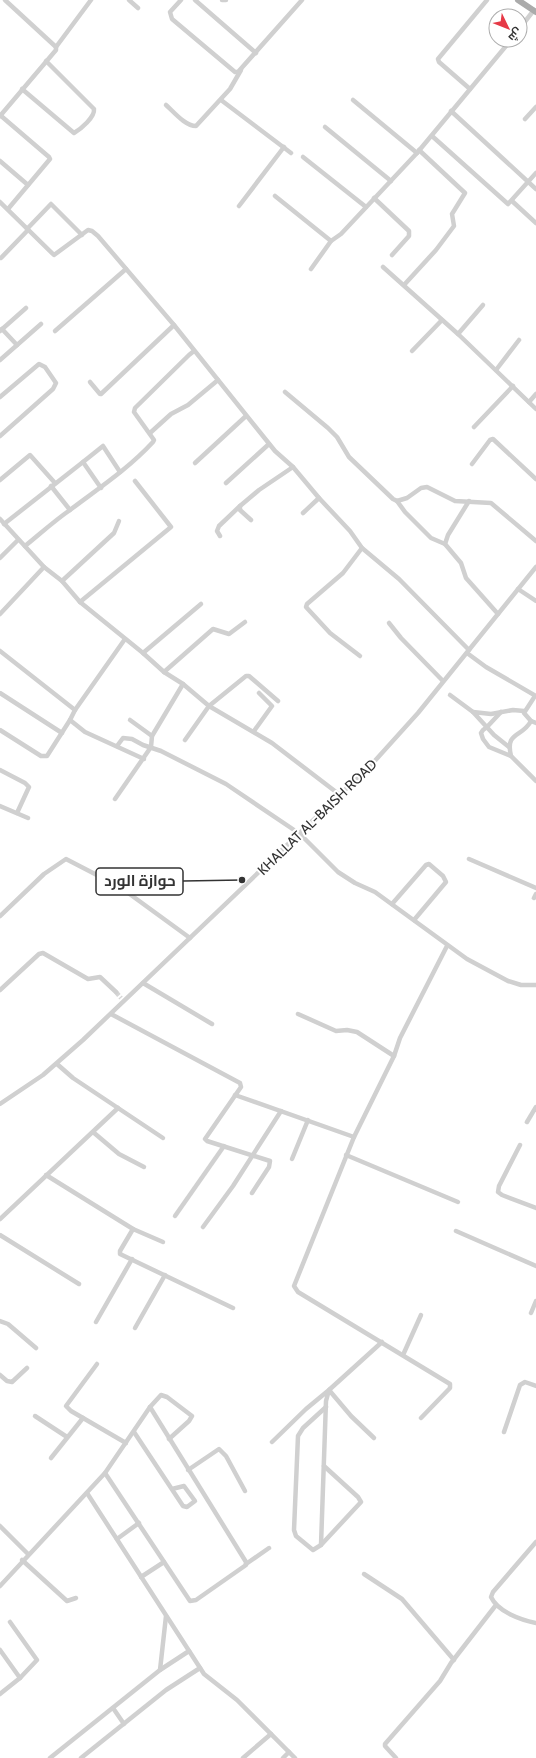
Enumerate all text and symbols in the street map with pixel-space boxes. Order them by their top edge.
north arrow [488,8,528,48]
text: ش [505,25,525,45]
street label: KHALLAT AL-BAISH ROAD [253,755,381,879]
callout: حوازة الورد [96,868,183,895]
text: حوازة الورد [104,872,176,890]

